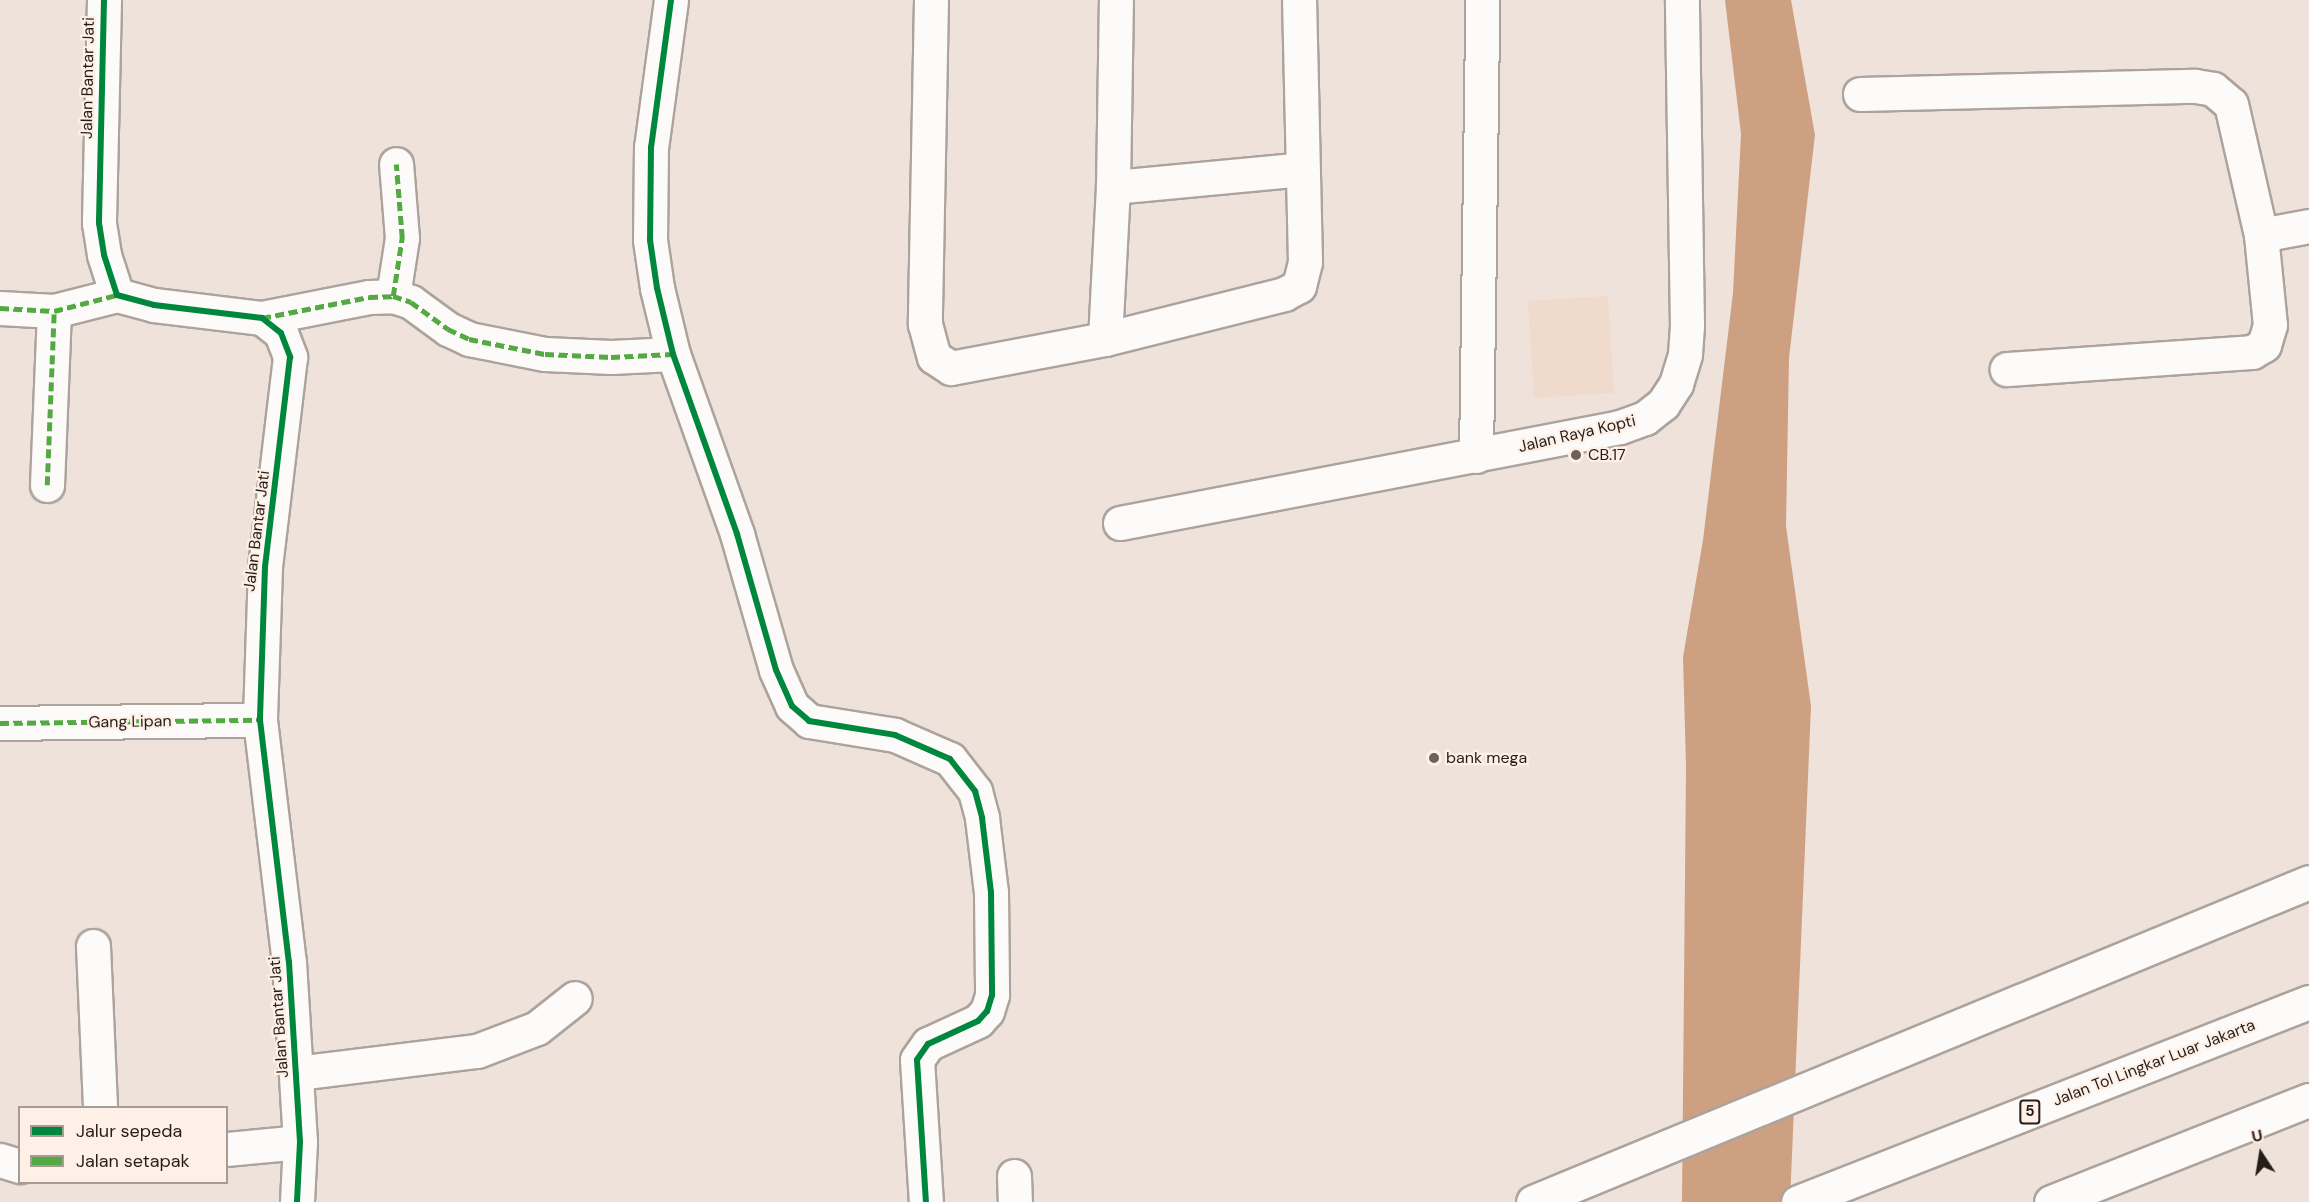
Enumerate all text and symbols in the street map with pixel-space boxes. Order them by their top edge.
street label: Jalan Bantar Jati [77,17,99,139]
street label: Jalan Raya Kopti [1517,411,1637,457]
place label: CB.17 [1588,445,1625,465]
marker: CB.17 [1569,448,1583,462]
street label: Jalan Bantar Jati [240,469,274,593]
street label: Gang Lipan [88,712,172,732]
place label: bank mega [1446,748,1527,768]
marker: bank mega [1427,751,1441,765]
street label: Jalan Bantar Jati [265,956,293,1078]
street label: Jalan Tol Lingkar Luar Jakarta [2050,1015,2258,1111]
road number: 5 [2018,1100,2042,1124]
legend [18,1106,228,1184]
text: Jalur sepeda [76,1119,182,1143]
north arrow [2231,1124,2291,1184]
text: U [2250,1124,2265,1147]
text: Jalan setapak [76,1149,190,1173]

